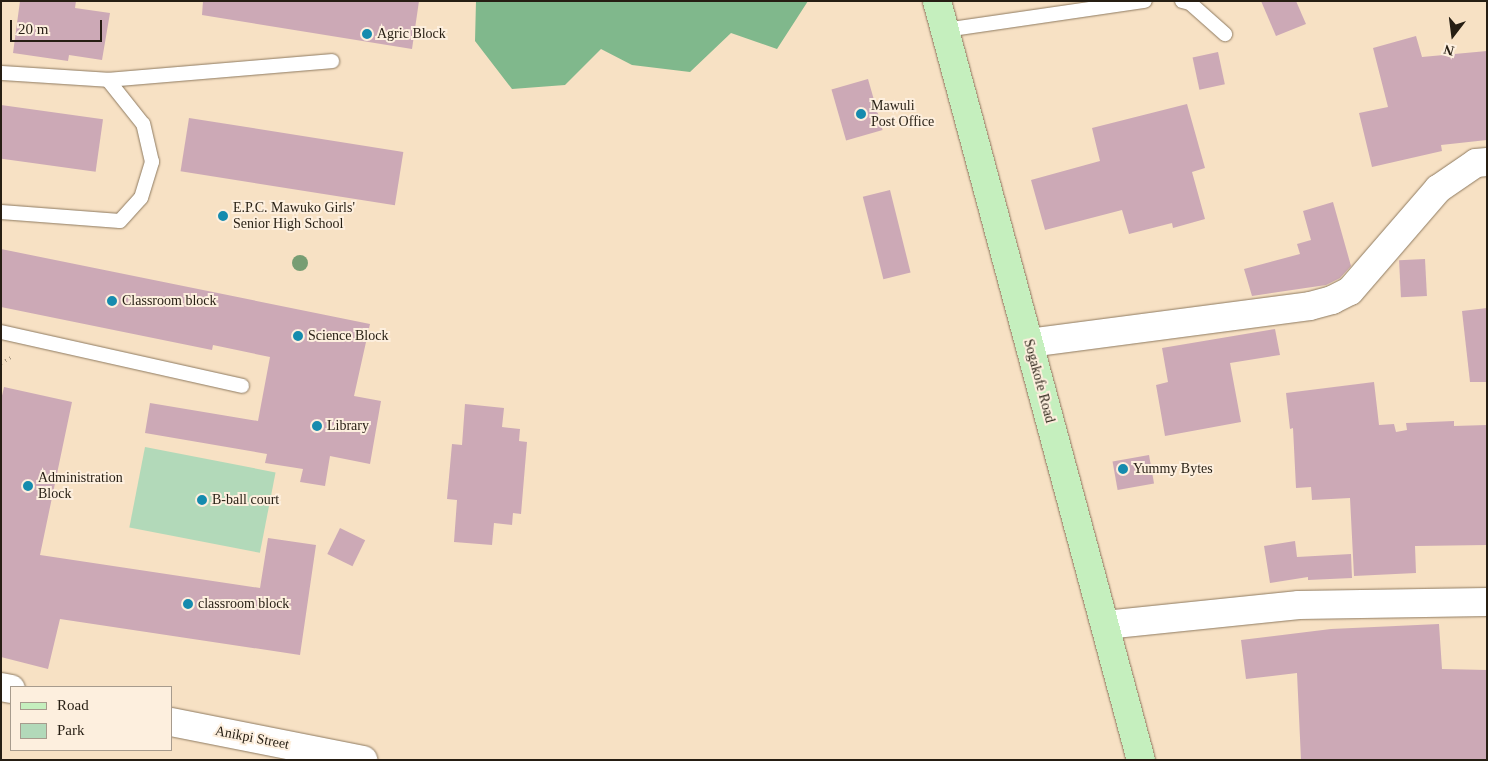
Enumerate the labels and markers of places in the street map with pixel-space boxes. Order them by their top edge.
place label: Agric Block [377,26,446,42]
marker: Agric Block [361,28,373,40]
place label: Mawuli Post Office [871,98,934,130]
marker: Mawuli Post Office [855,108,867,120]
place label: E.P.C. Mawuko Girls' Senior High School [233,200,355,232]
marker: E.P.C. Mawuko Girls' Senior High School [217,210,229,222]
place label: Classroom block [122,293,216,309]
marker: Classroom block [106,295,118,307]
place label: Science Block [308,328,388,344]
marker: Science Block [292,330,304,342]
place label: Library [327,418,369,434]
marker: Library [311,420,323,432]
place label: Yummy Bytes [1133,461,1213,477]
marker: Yummy Bytes [1117,463,1129,475]
place label: Administration Block [38,470,123,502]
marker: Administration Block [22,480,34,492]
place label: B-ball court [212,492,279,508]
marker: B-ball court [196,494,208,506]
place label: classroom block [198,596,289,612]
marker: classroom block [182,598,194,610]

